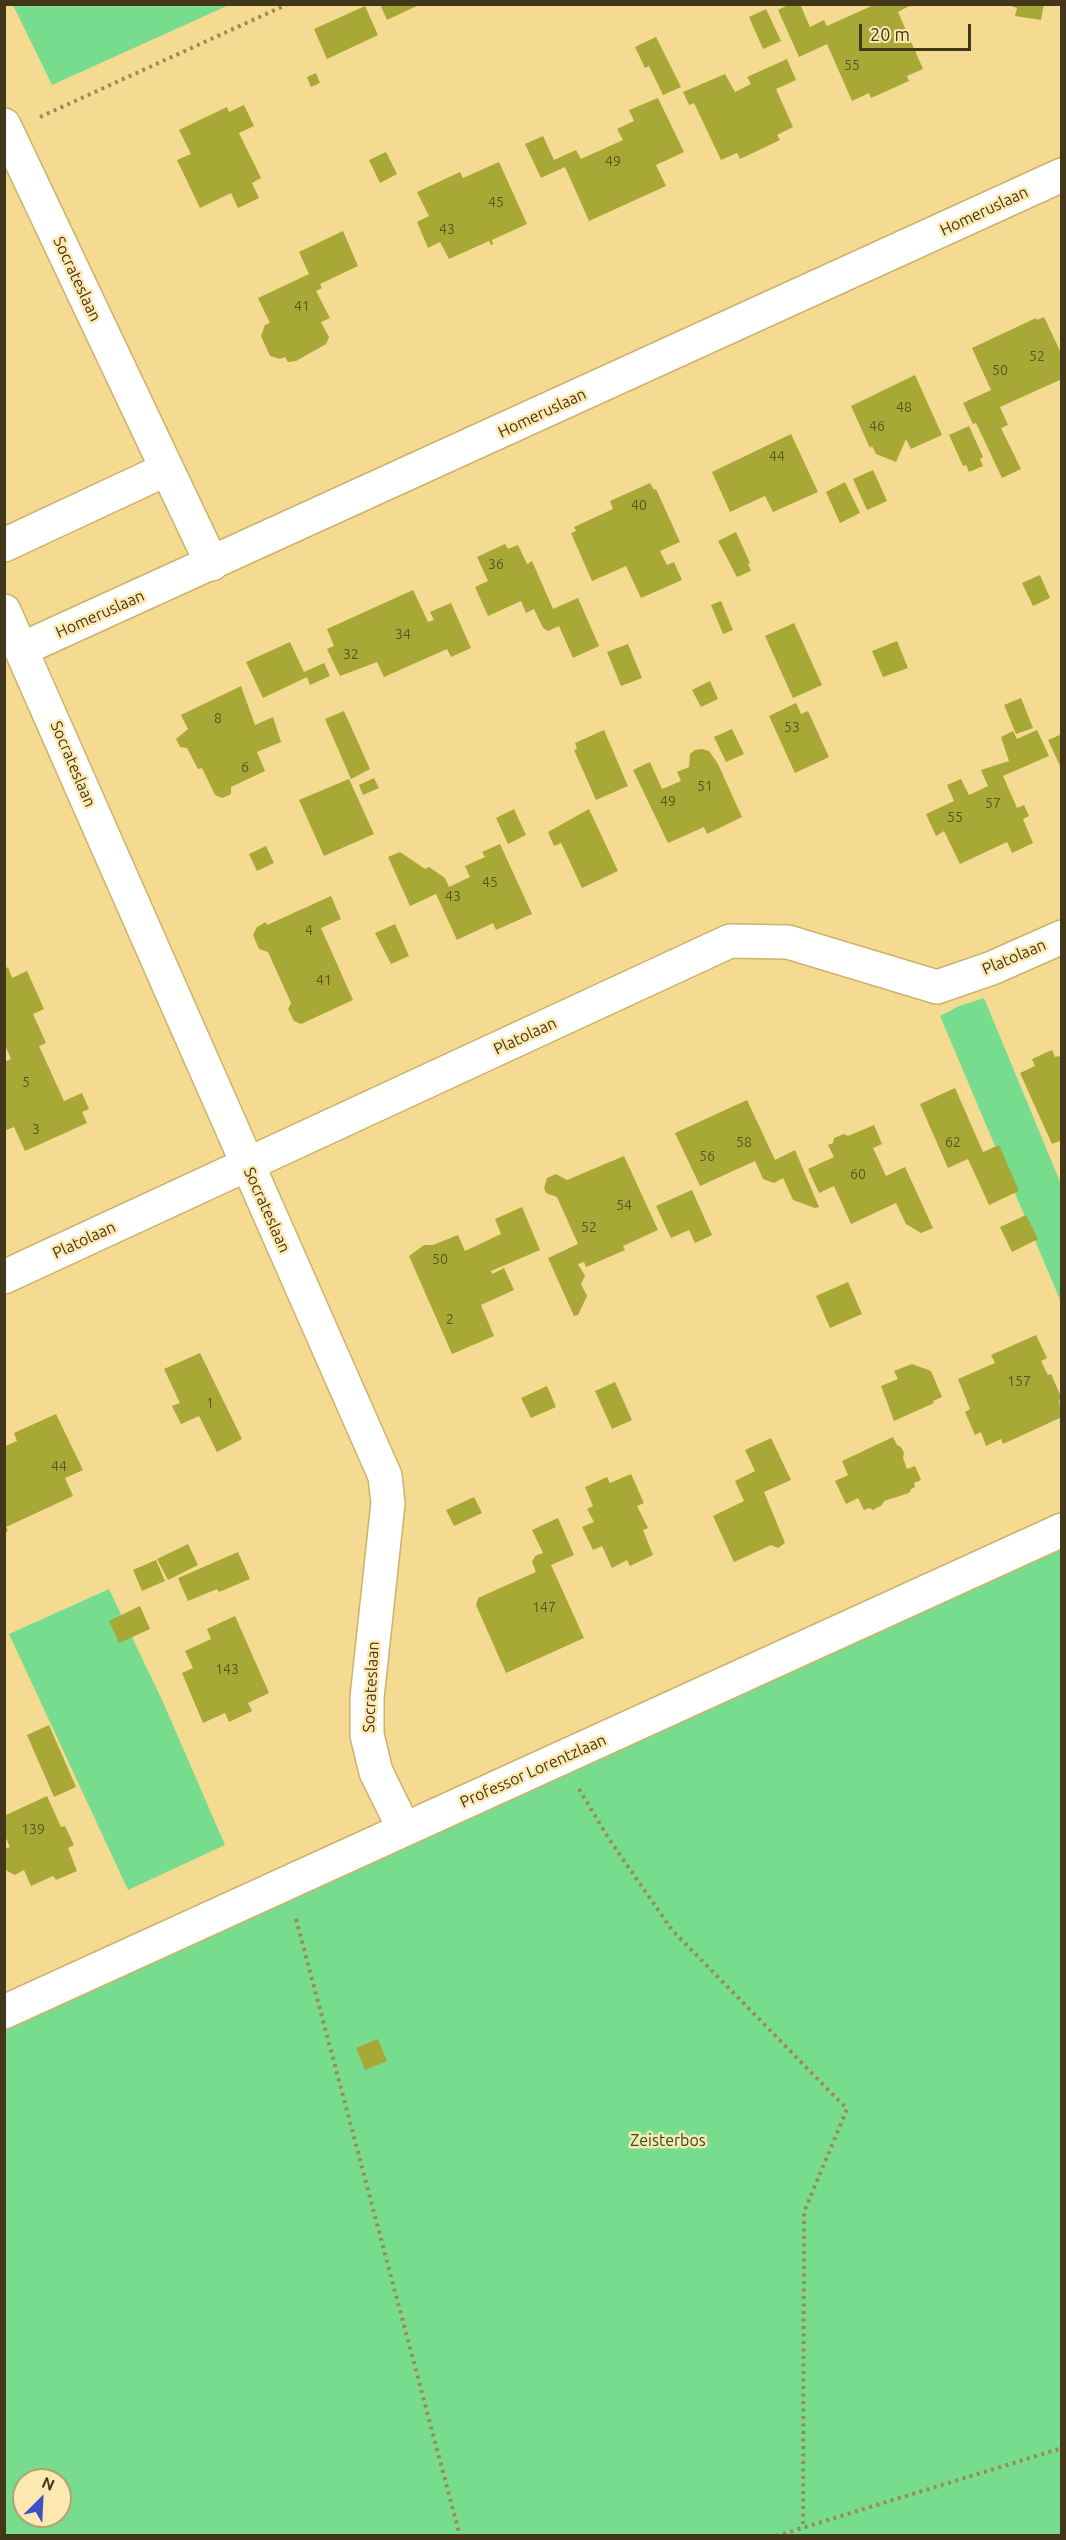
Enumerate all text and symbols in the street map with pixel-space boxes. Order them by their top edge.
scale bar [862,12,974,50]
text: 20 m [870,24,910,44]
house number: 55 [844,57,860,73]
house number: 49 [605,153,621,169]
street label: Homeruslaan [937,182,1031,240]
house number: 45 [488,194,504,210]
house number: 43 [439,221,455,237]
street label: Socrateslaan [49,234,105,324]
house number: 41 [294,298,310,314]
house number: 52 [1029,348,1045,364]
house number: 50 [992,362,1008,378]
street label: Homeruslaan [495,384,589,442]
house number: 48 [896,399,912,415]
house number: 46 [869,418,885,434]
house number: 44 [769,448,785,464]
house number: 40 [631,497,647,513]
house number: 36 [488,556,504,572]
street label: Homeruslaan [53,586,147,642]
house number: 34 [395,626,411,642]
house number: 32 [343,646,359,662]
house number: 8 [214,710,222,726]
street label: Socrateslaan [46,718,100,810]
house number: 53 [784,719,800,735]
house number: 6 [241,759,249,775]
house number: 51 [697,778,713,794]
house number: 49 [660,793,676,809]
house number: 57 [985,795,1001,811]
house number: 55 [947,809,963,825]
house number: 45 [482,874,498,890]
house number: 43 [445,888,461,904]
house number: 4 [305,922,313,938]
street label: Platolaan [979,935,1049,979]
house number: 41 [316,972,332,988]
street label: Platolaan [490,1013,560,1059]
house number: 5 [22,1074,30,1090]
house number: 3 [32,1121,40,1137]
house number: 58 [736,1134,752,1150]
house number: 62 [945,1134,961,1150]
house number: 56 [699,1148,715,1164]
street label: Socrateslaan [240,1164,294,1256]
house number: 60 [850,1166,866,1182]
house number: 54 [616,1197,632,1213]
street label: Platolaan [49,1217,119,1263]
house number: 52 [581,1219,597,1235]
house number: 50 [432,1251,448,1267]
house number: 2 [446,1311,454,1327]
house number: 157 [1007,1373,1031,1389]
house number: 1 [206,1395,214,1411]
house number: 44 [51,1458,67,1474]
house number: 147 [532,1599,556,1615]
street label: Socrateslaan [359,1641,383,1733]
house number: 143 [215,1661,239,1677]
street label: Professor Lorentzlaan [457,1730,609,1812]
house number: 139 [21,1821,45,1837]
park label: Zeisterbos [630,2131,706,2151]
north arrow [12,2468,72,2528]
text: N [39,2473,58,2494]

